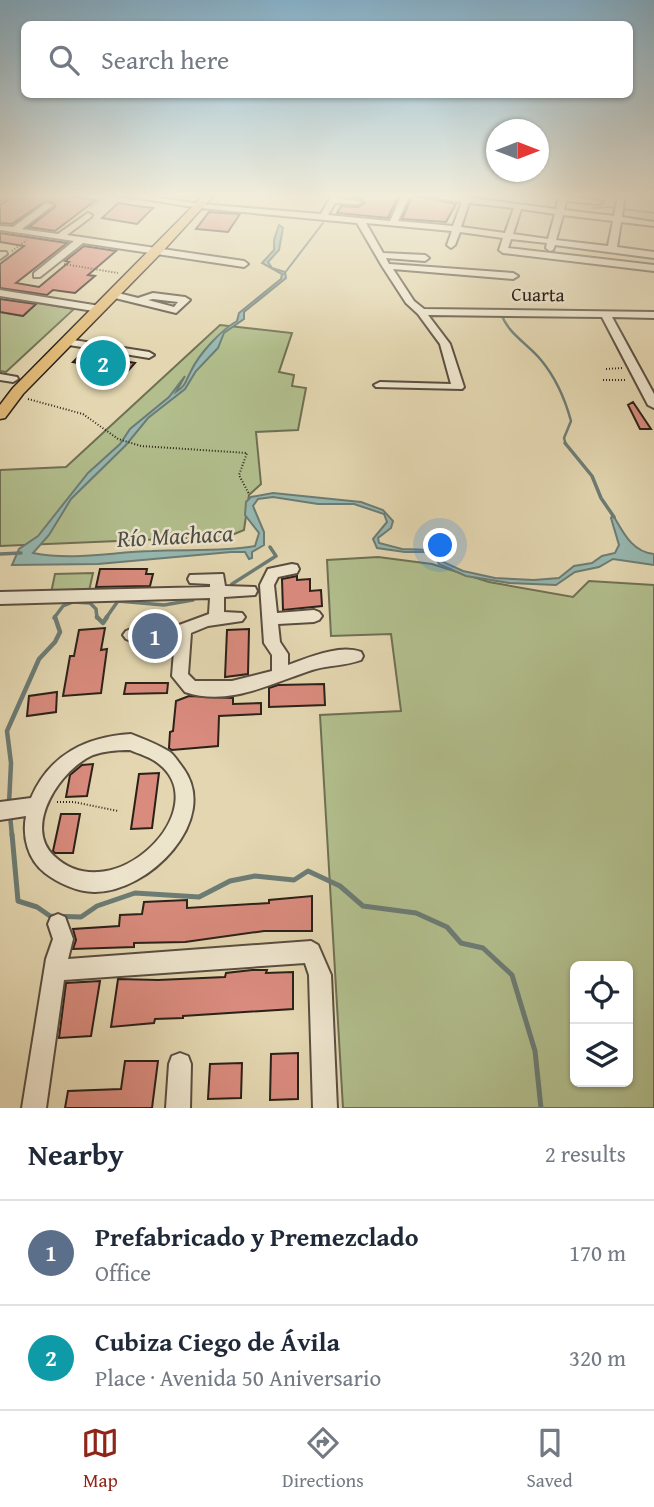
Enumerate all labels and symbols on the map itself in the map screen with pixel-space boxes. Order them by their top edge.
north arrow [486,119,549,182]
street label: Cuarta [511,280,565,308]
pin: 2 [80,337,126,389]
water label: Río Machaca [115,515,234,556]
your location [423,528,457,562]
pin: 1 [132,610,178,662]

